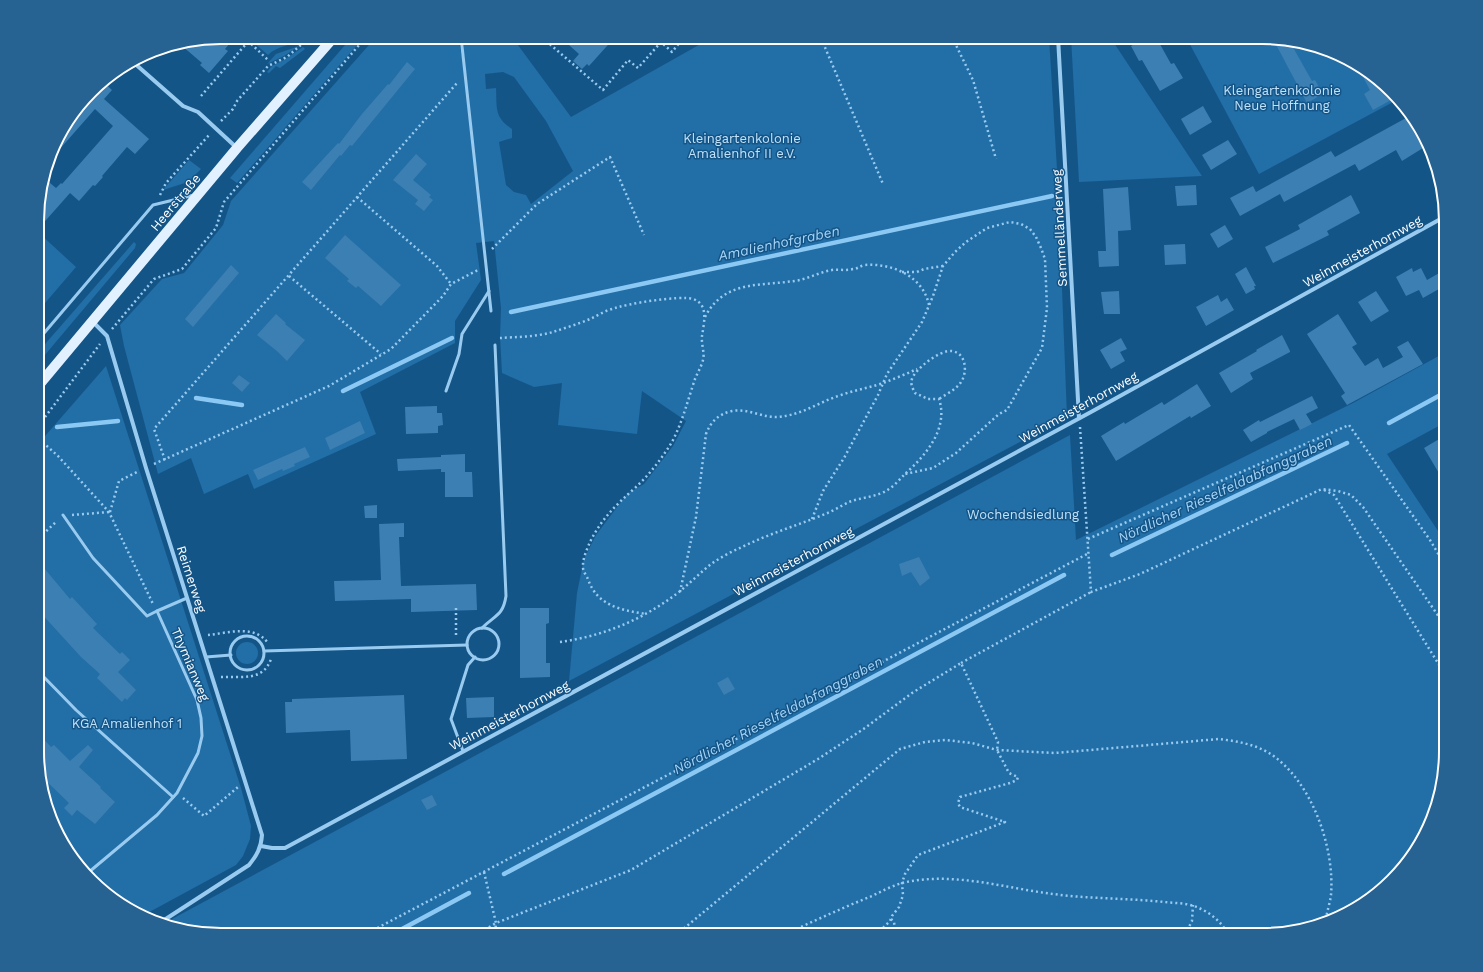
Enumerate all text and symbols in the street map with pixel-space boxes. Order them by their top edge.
park label: Kleingartenkolonie Neue Hoffnung [1223,83,1341,113]
park label: Kleingartenkolonie Amalienhof II e.V. [683,131,801,161]
street label: Semmelländerweg [1049,169,1070,287]
street label: Heerstraße [147,171,204,234]
street label: Weinmeisterhornweg [1300,212,1424,290]
water label: Amalienhofgraben [716,222,841,264]
street label: Weinmeisterhornweg [1016,368,1140,446]
water label: Nördlicher Rieselfeldabfanggraben [1115,432,1335,546]
park label: Wochendsiedlung [967,507,1079,522]
street label: Weinmeisterhornweg [731,523,856,599]
street label: Reimerweg [174,544,209,615]
street label: Thymianweg [168,625,213,703]
water label: Nördlicher Rieselfeldabfanggraben [671,653,885,777]
street label: Weinmeisterhornweg [447,677,572,753]
park label: KGA Amalienhof 1 [72,716,182,731]

